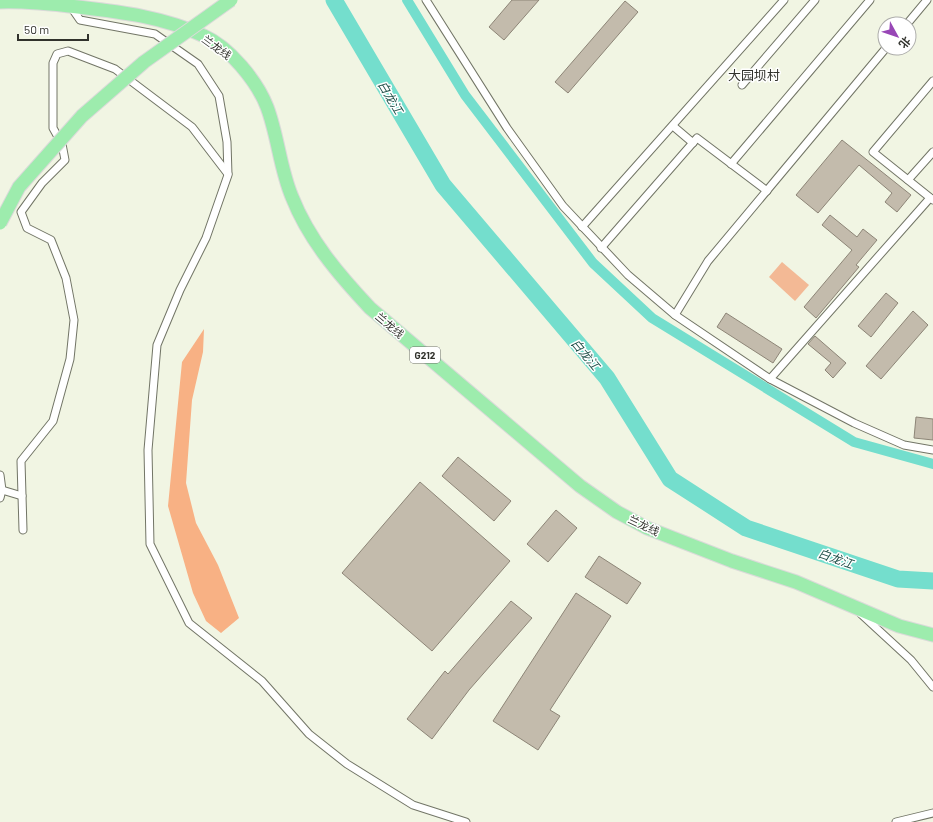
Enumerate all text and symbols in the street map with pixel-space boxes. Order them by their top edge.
scale bar [18,16,88,42]
north arrow [877,16,917,56]
text: 50 m [24,22,49,36]
street label: 兰龙线 [200,32,234,62]
text: 北 [897,34,914,51]
district label: 大园坝村 [728,67,780,83]
water label: 白龙江 [376,78,407,118]
street label: 兰龙线 [373,309,407,341]
water label: 白龙江 [569,336,604,374]
road number: G212 [410,347,440,363]
street label: 兰龙线 [626,512,662,538]
water label: 白龙江 [817,546,857,571]

